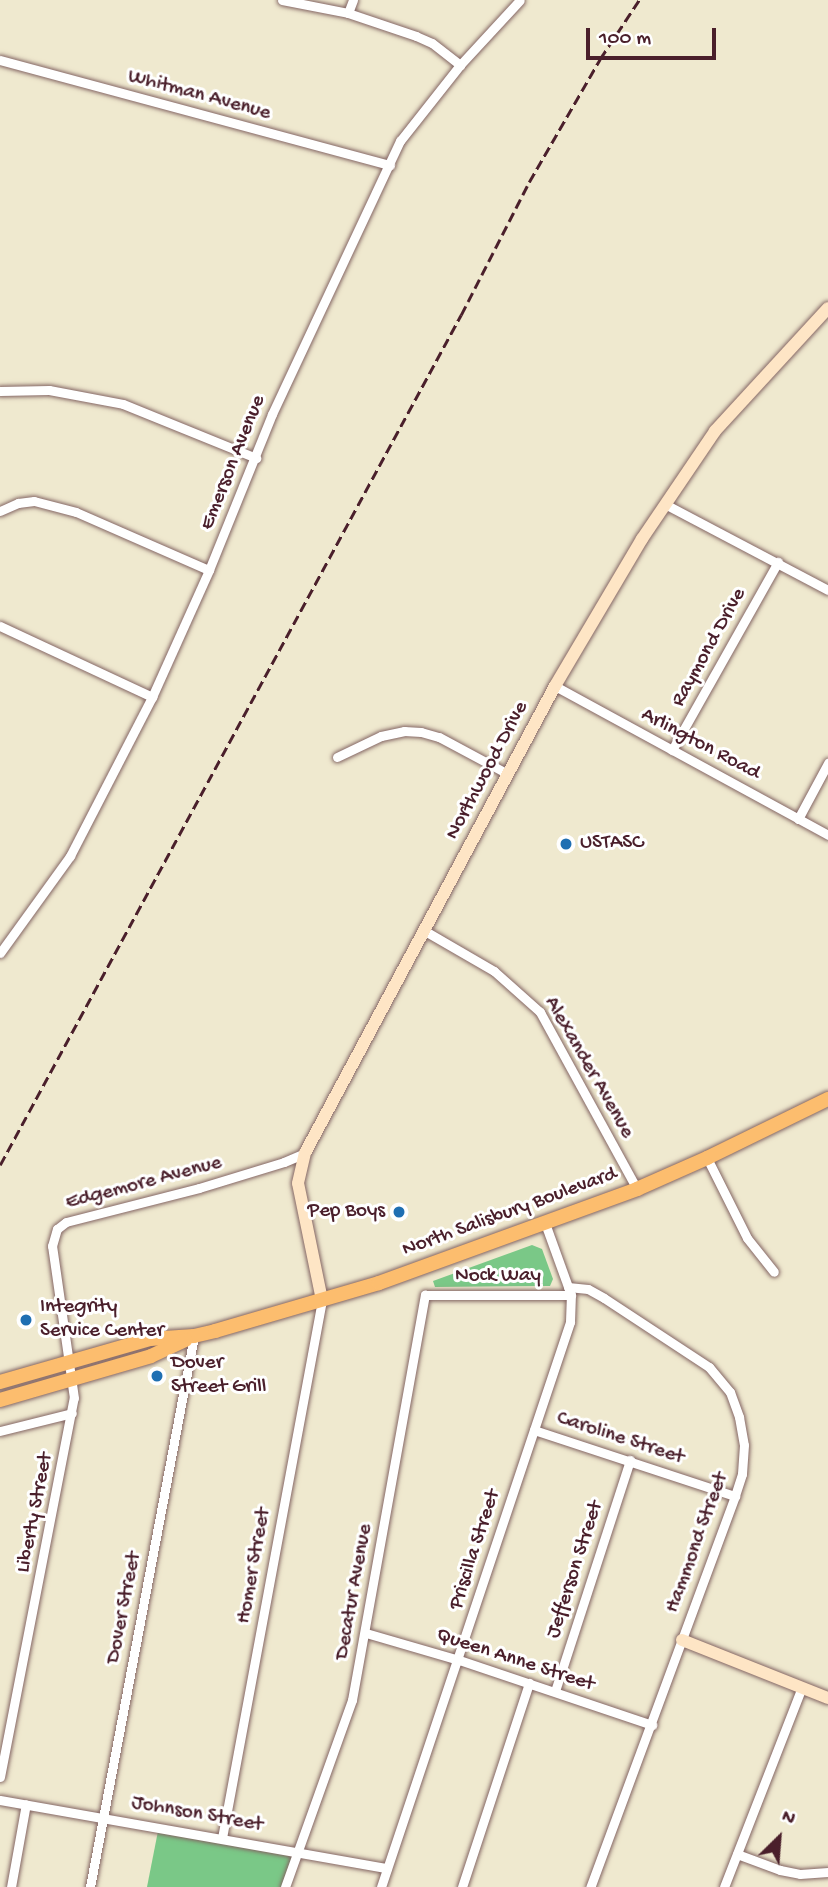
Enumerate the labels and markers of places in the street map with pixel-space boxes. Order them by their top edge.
place label: USTASC [580,831,643,857]
marker: USTASC [558,836,574,852]
place label: Pep Boys [308,1199,385,1225]
marker: Pep Boys [391,1204,407,1220]
place label: Integrity Service Center [40,1295,164,1345]
marker: Integrity Service Center [18,1312,34,1328]
place label: Dover Street Grill [171,1351,266,1401]
marker: Dover Street Grill [149,1368,165,1384]

